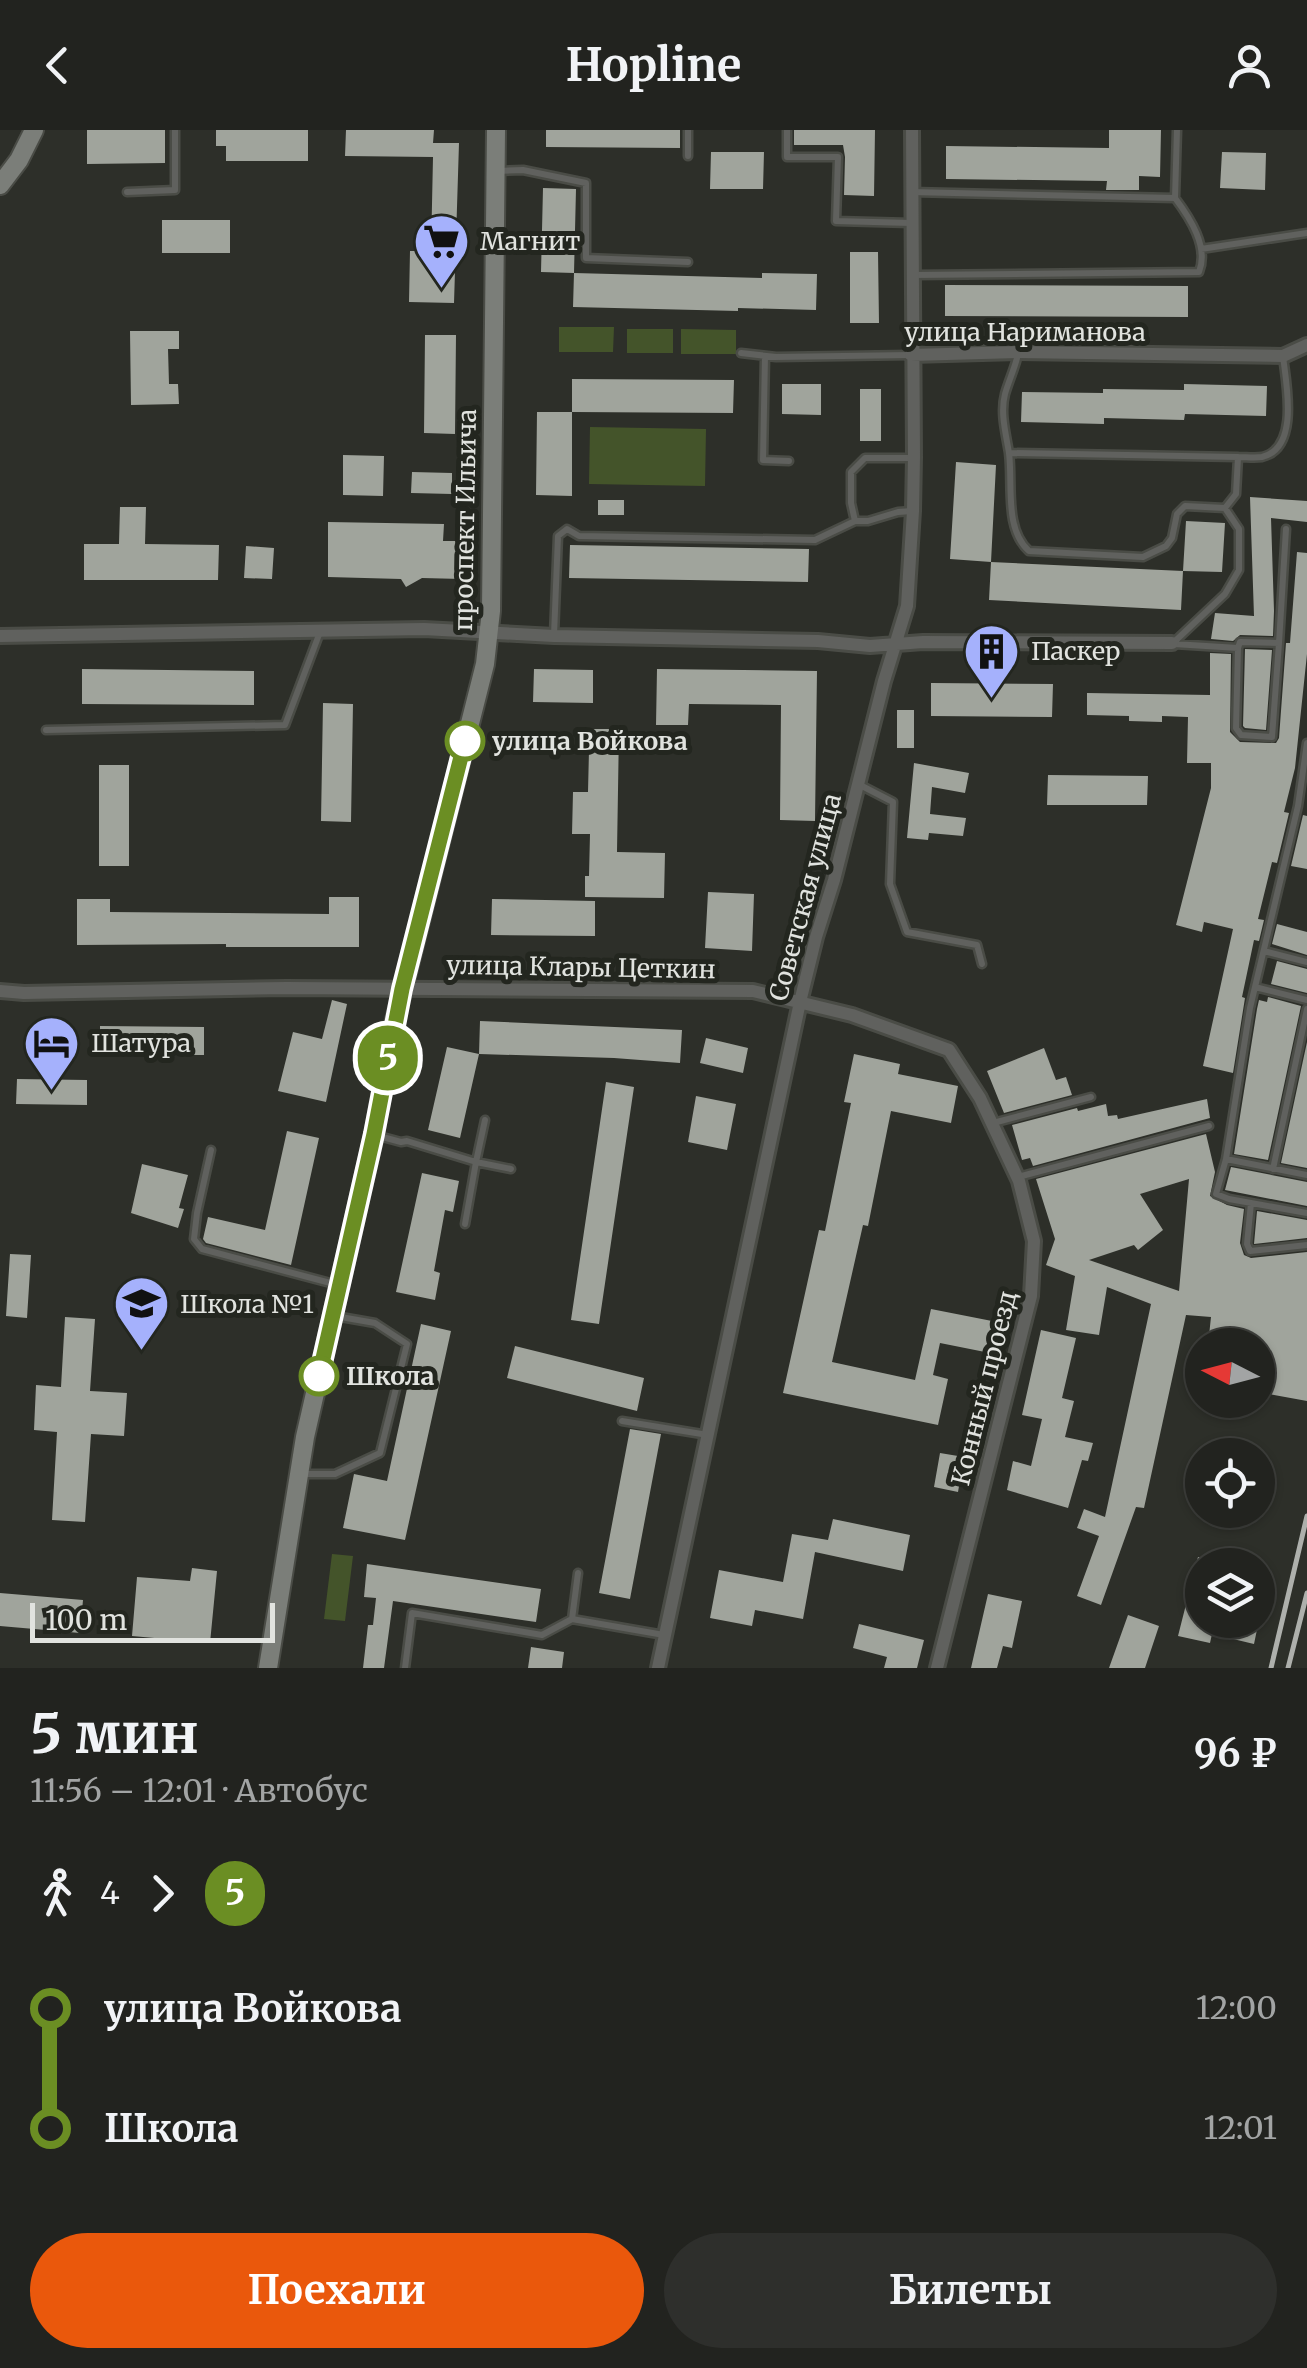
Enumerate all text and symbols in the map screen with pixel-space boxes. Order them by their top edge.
text: Hopline [566,37,741,93]
icon: back [30,38,85,93]
icon: person [1222,38,1277,93]
supermarket icon: Магнит [411,211,471,290]
place label: Магнит [480,225,580,257]
street label: улица Нариманова [904,316,1146,348]
street label: проспект Ильича [447,409,483,631]
building icon: Паскер [962,621,1022,700]
place label: Паскер [1031,635,1120,667]
marker: улица Войкова [446,722,484,760]
place label: улица Войкова [492,725,688,757]
street label: Советская улица [762,790,848,1004]
street label: улица Клары Цеткин [446,949,716,985]
hotel icon: Шатура [22,1013,82,1092]
line badge: 5 [356,1026,420,1090]
place label: Шатура [91,1027,191,1059]
text: 5 [378,1036,398,1080]
school or university icon: Школа №1 [111,1274,171,1353]
street label: Конный проезд [944,1287,1024,1489]
place label: Школа №1 [180,1288,314,1320]
north arrow [1185,1328,1275,1418]
map controls [1185,1328,1275,1638]
marker: Школа [300,1357,338,1395]
place label: Школа [346,1360,435,1392]
button: locate [1185,1438,1275,1528]
button: layers [1185,1548,1275,1638]
scale bar [30,1598,275,1642]
text: 100 m [45,1602,127,1638]
text: 5 мин [30,1699,199,1768]
text: 96 ₽ [1194,1730,1277,1777]
text: 11:56 – 12:01 · Автобус [30,1771,368,1811]
icon: walk [30,1866,85,1921]
icon: forward [135,1866,190,1921]
text: 5 [225,1871,245,1915]
text: 4 [100,1873,120,1913]
text: улица Войкова [104,1985,401,2032]
text: 12:00 [1196,1988,1277,2028]
text: Школа [104,2105,239,2152]
text: 12:01 [1203,2108,1277,2148]
button: Поехали [30,2233,644,2348]
button: Билеты [664,2233,1277,2348]

